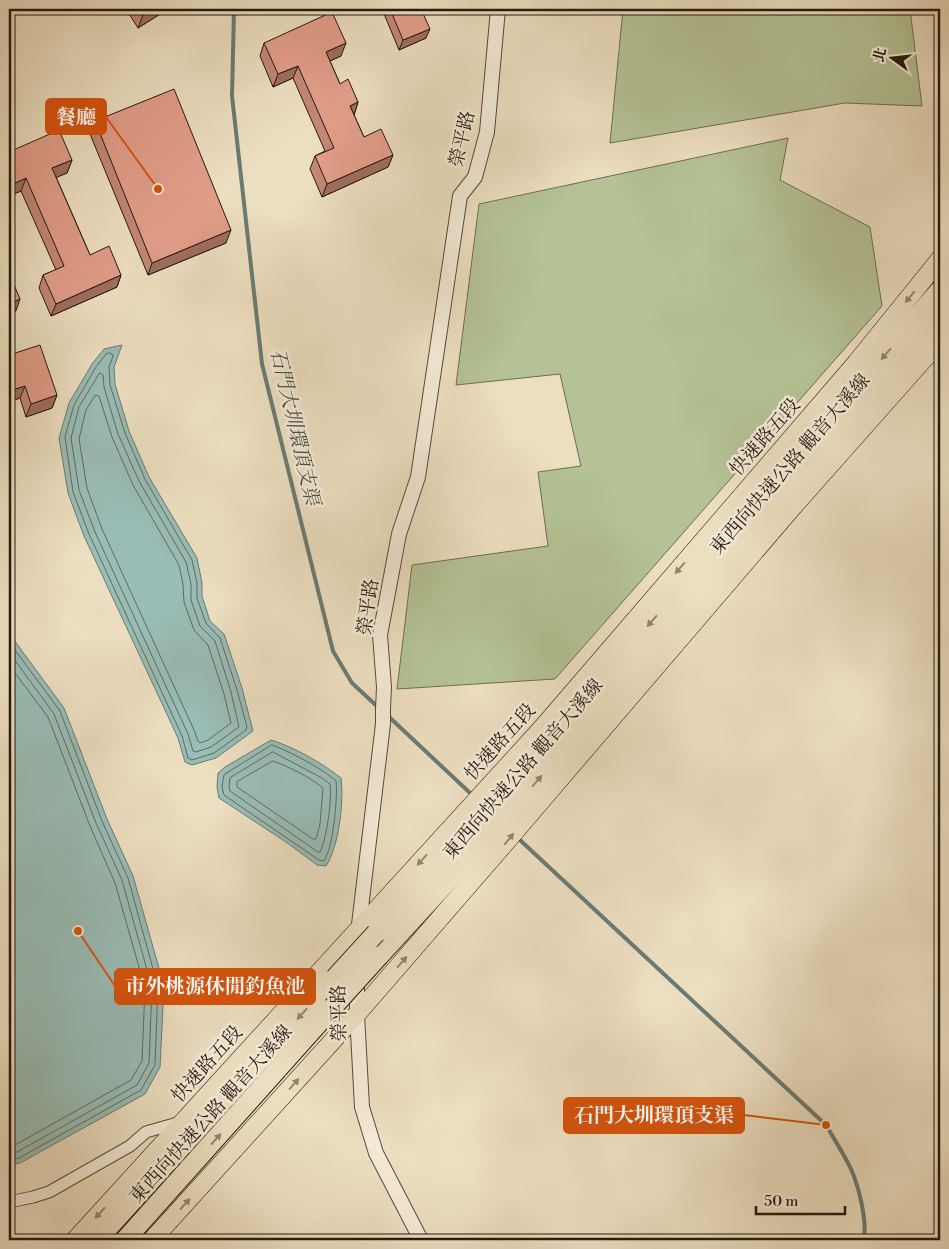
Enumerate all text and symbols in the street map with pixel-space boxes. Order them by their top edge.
north arrow [866,32,916,82]
text: 北 [870,46,891,64]
callout: 餐廳 [46,99,106,134]
text: 餐廳 [56,106,96,131]
street label: 榮平路 [444,109,480,169]
one-way arrow [904,290,915,303]
water label: 石門大圳環頂支渠 [264,346,325,511]
one-way arrow [880,347,892,359]
street label: 東西向快速公路 觀音大溪線 [705,369,875,559]
street label: 快速路五段 [725,393,805,481]
one-way arrow [674,561,686,573]
street label: 榮平路 [352,577,384,637]
one-way arrow [647,614,658,627]
street label: 東西向快速公路 觀音大溪線 [438,674,608,864]
street label: 快速路五段 [459,699,541,785]
one-way arrow [531,775,543,787]
one-way arrow [503,833,514,846]
one-way arrow [416,854,428,866]
one-way arrow [396,957,408,969]
callout: 市外桃源休閒釣魚池 [115,969,315,1004]
text: 市外桃源休閒釣魚池 [125,975,305,1000]
street label: 榮平路 [327,984,351,1042]
one-way arrow [296,1008,308,1020]
street label: 東西向快速公路 觀音大溪線 [124,1020,298,1208]
street label: 快速路五段 [166,1021,248,1107]
one-way arrow [288,1078,300,1090]
callout: 石門大圳環頂支渠 [564,1098,744,1133]
text: 石門大圳環頂支渠 [574,1104,734,1129]
one-way arrow [210,1133,222,1145]
scale bar [756,1184,845,1216]
text: 50 m [764,1192,798,1211]
one-way arrow [179,1198,191,1210]
one-way arrow [94,1206,106,1218]

